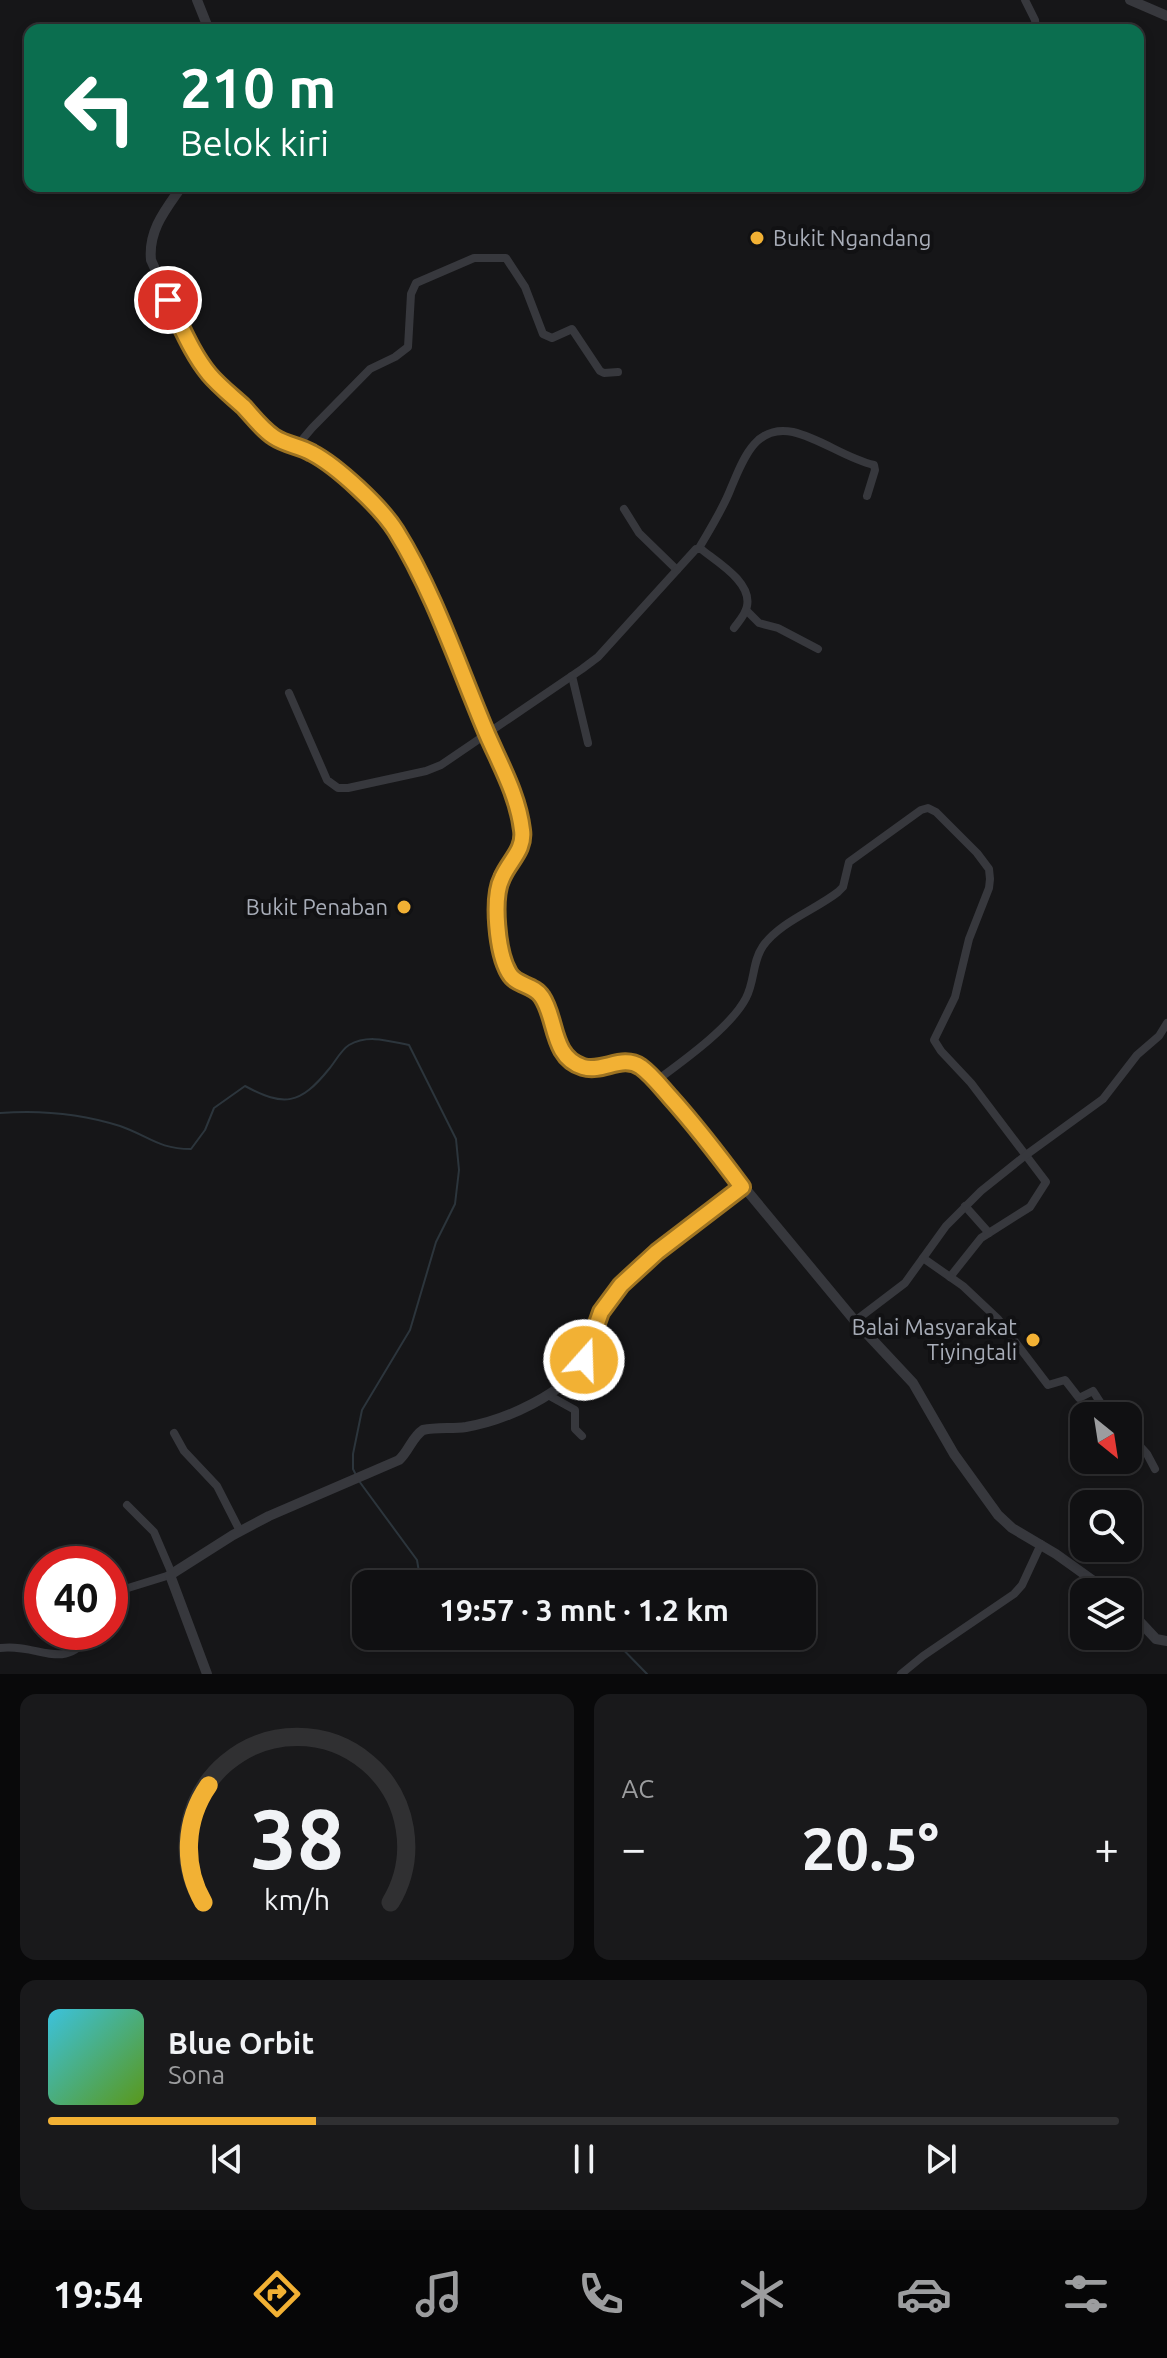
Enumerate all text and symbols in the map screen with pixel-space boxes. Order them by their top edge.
icon: left [48,56,152,160]
text: 210 m [180,56,336,119]
text: Belok kiri [180,122,329,163]
place label: Bukit Ngandang [773,225,931,250]
marker: Bukit Ngandang [748,229,766,247]
pin [134,266,202,334]
icon: arrive [146,278,190,322]
place label: Bukit Penaban [246,894,388,919]
marker: Bukit Penaban [395,898,413,916]
place label: Balai Masyarakat Tiyingtali [852,1314,1017,1364]
position arrow [542,1318,626,1402]
marker: Balai Masyarakat Tiyingtali [1024,1331,1042,1349]
north arrow [1070,1402,1142,1474]
map controls [1070,1402,1142,1650]
button: search [1070,1490,1142,1562]
speed limit sign: 40 [24,1546,128,1650]
button: layers [1070,1578,1142,1650]
text: 19:57 · 3 mnt · 1.2 km [439,1593,729,1627]
text: AC [622,1774,654,1803]
text: 38 [250,1791,344,1885]
text: 20.5° [802,1814,939,1881]
text: − [622,1823,646,1872]
text: + [1094,1823,1119,1872]
text: km/h [264,1883,330,1915]
text: Blue Orbit [168,2026,314,2060]
text: Sona [168,2060,225,2089]
icon: previous [205,2137,249,2181]
icon: pause [562,2137,606,2181]
icon: next [919,2137,963,2181]
icon: directions [249,2266,305,2322]
icon: music [411,2266,467,2322]
icon: phone [573,2266,629,2322]
icon: climate [734,2266,790,2322]
icon: car [896,2266,952,2322]
icon: filters [1058,2266,1114,2322]
text: 19:54 [53,2274,143,2315]

